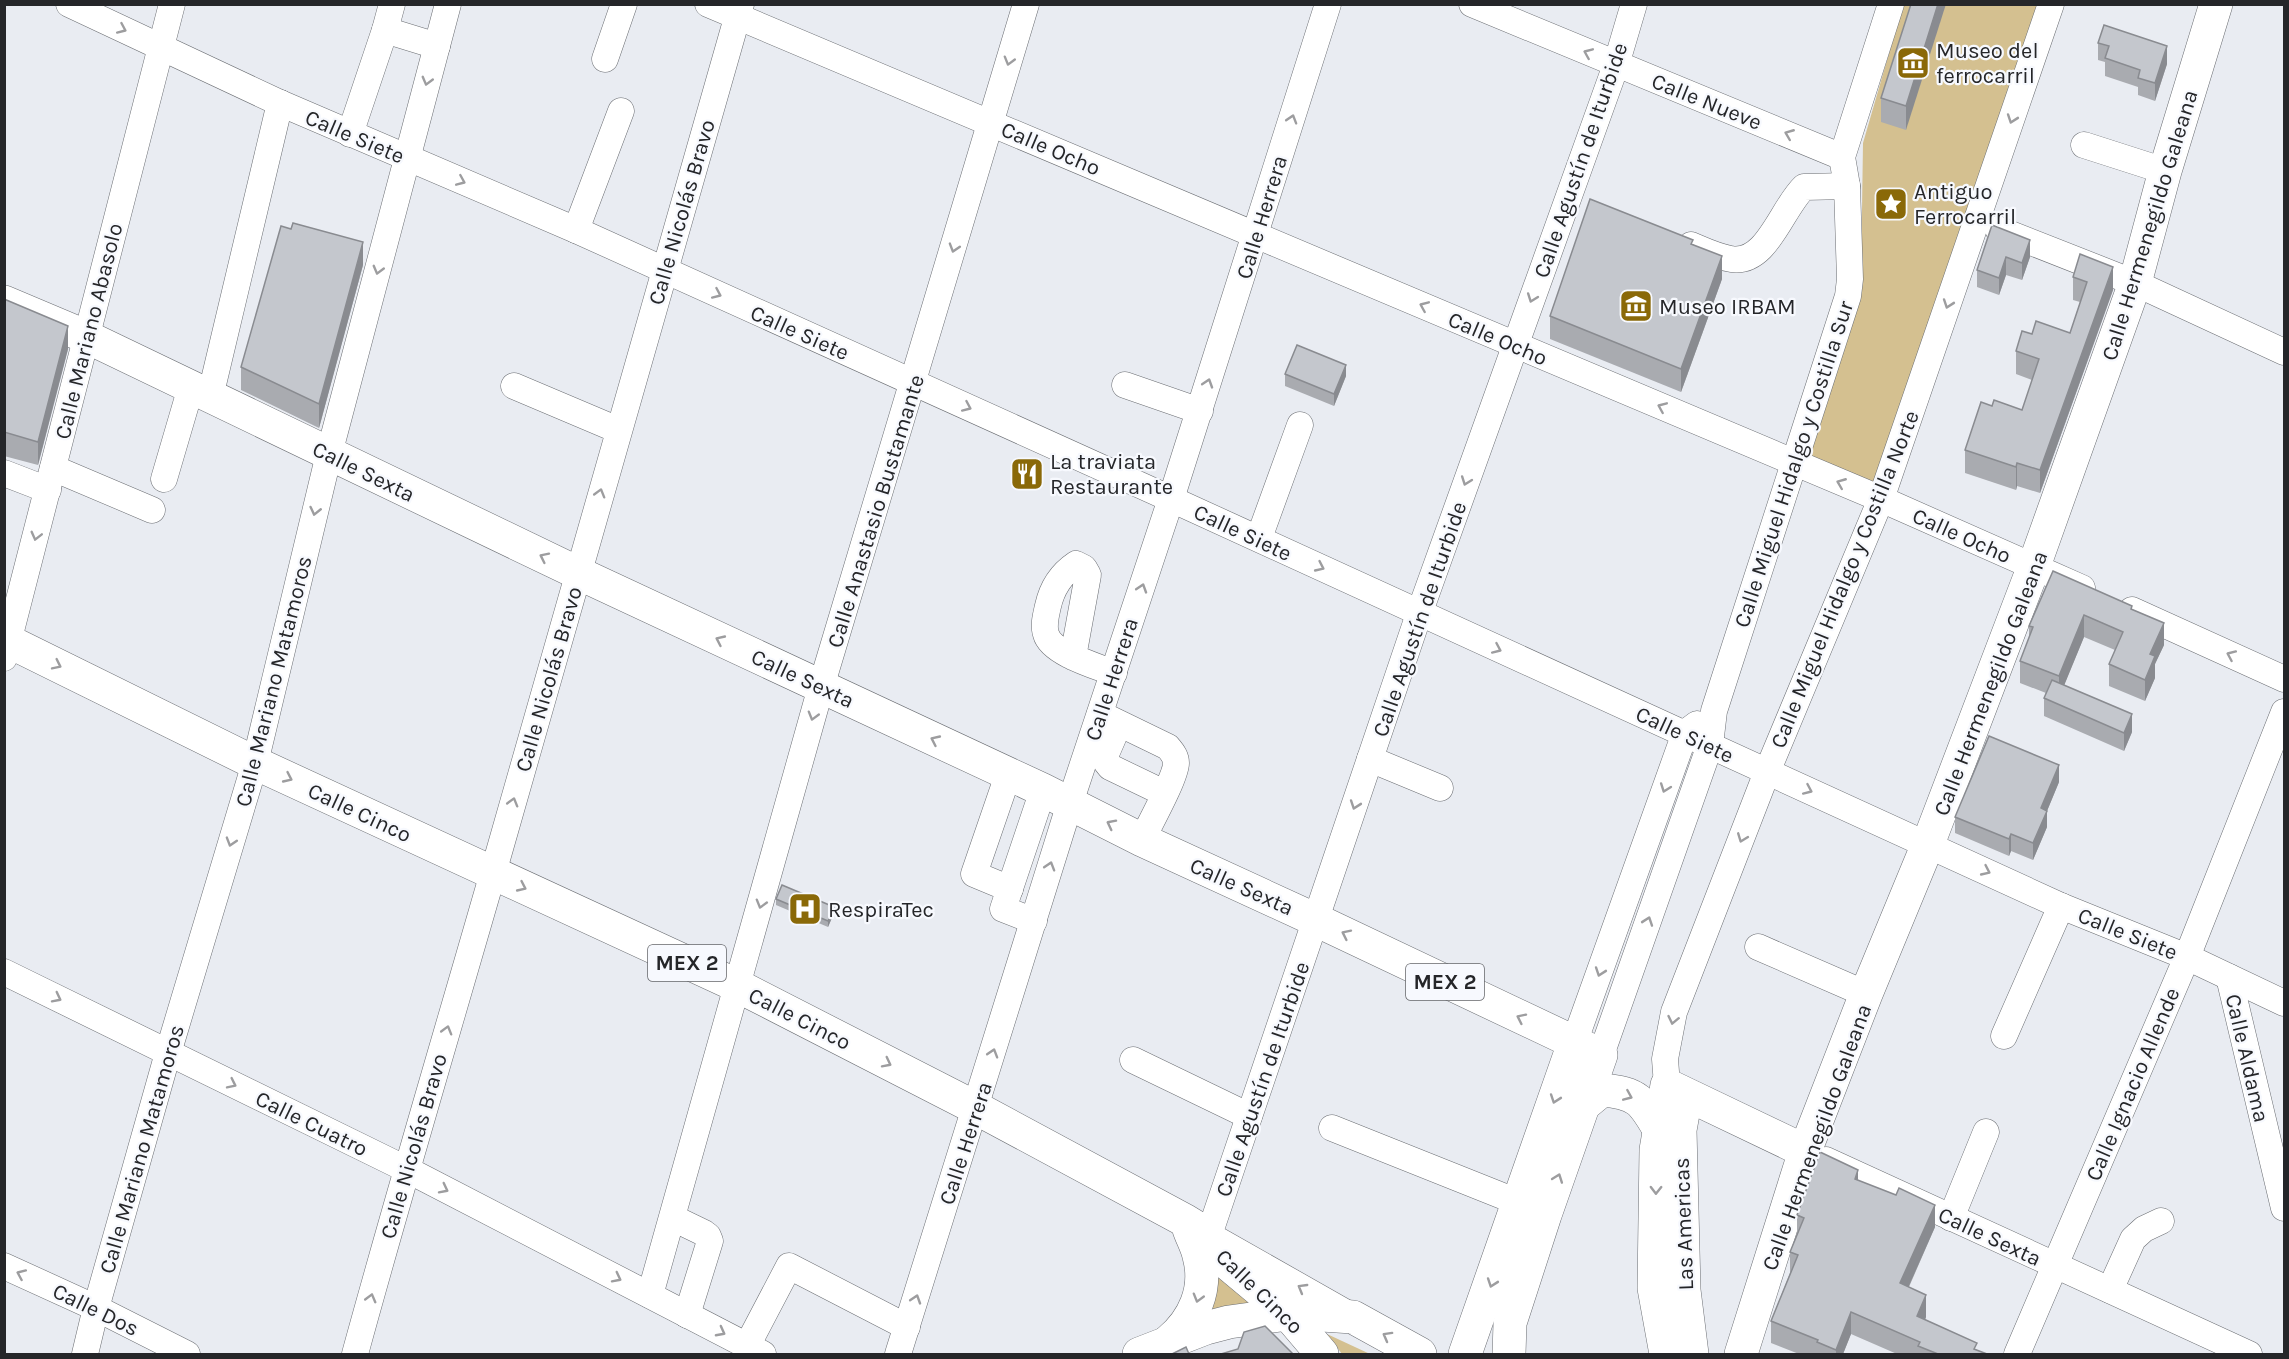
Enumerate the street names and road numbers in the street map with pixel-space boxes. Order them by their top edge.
street label: Calle Agustín de Iturbide [1528,39,1633,281]
street label: Calle Nueve [1648,68,1765,136]
street label: Calle Hermenegildo Galeana [2096,87,2204,364]
street label: Calle Siete [301,104,408,169]
street label: Calle Ocho [997,116,1104,181]
street label: Calle Nicolás Bravo [643,117,721,308]
street label: Calle Herrera [1231,152,1293,282]
street label: Calle Mariano Abasolo [50,220,128,442]
street label: Calle Miguel Hidalgo y Costilla Sur [1729,298,1859,631]
street label: Calle Siete [746,300,853,366]
street label: Calle Ocho [1444,306,1551,371]
street label: Calle Anastasio Bustamante [822,372,930,651]
street label: Calle Miguel Hidalgo y Costilla Norte [1765,407,1925,752]
street label: Calle Sexta [308,436,419,508]
street label: Calle Agustín de Iturbide [1367,498,1472,740]
street label: Calle Siete [1189,499,1296,567]
street label: Calle Ocho [1908,503,2015,569]
street label: Calle Hermenegildo Galeana [1928,547,2054,819]
street label: Calle Mariano Matamoros [230,553,318,809]
street label: Calle Nicolás Bravo [510,584,588,775]
street label: Calle Herrera [1080,615,1144,744]
street label: Calle Sexta [747,644,858,714]
street label: Calle Siete [1631,701,1738,769]
street label: Calle Cinco [304,778,415,848]
street label: Calle Sexta [1186,853,1297,921]
street label: Calle Siete [2074,902,2181,966]
road number: MEX 2 [648,945,726,981]
street label: Calle Agustín de Iturbide [1210,958,1315,1200]
road number: MEX 2 [1406,964,1484,1000]
street label: Calle Cinco [744,982,855,1056]
street label: Calle Ignacio Allende [2080,984,2185,1185]
street label: Calle Aldama [2220,991,2274,1125]
street label: Calle Hermenegildo Galeana [1757,1001,1877,1274]
street label: Calle Mariano Matamoros [94,1022,190,1277]
street label: Calle Nicolás Bravo [375,1051,453,1242]
street label: Calle Herrera [934,1079,998,1208]
street label: Calle Cuatro [251,1086,372,1162]
street label: Las Americas [1669,1157,1699,1291]
street label: Calle Sexta [1934,1202,2045,1272]
street label: Calle Cinco [1210,1244,1308,1340]
street label: Calle Dos [48,1278,143,1342]

